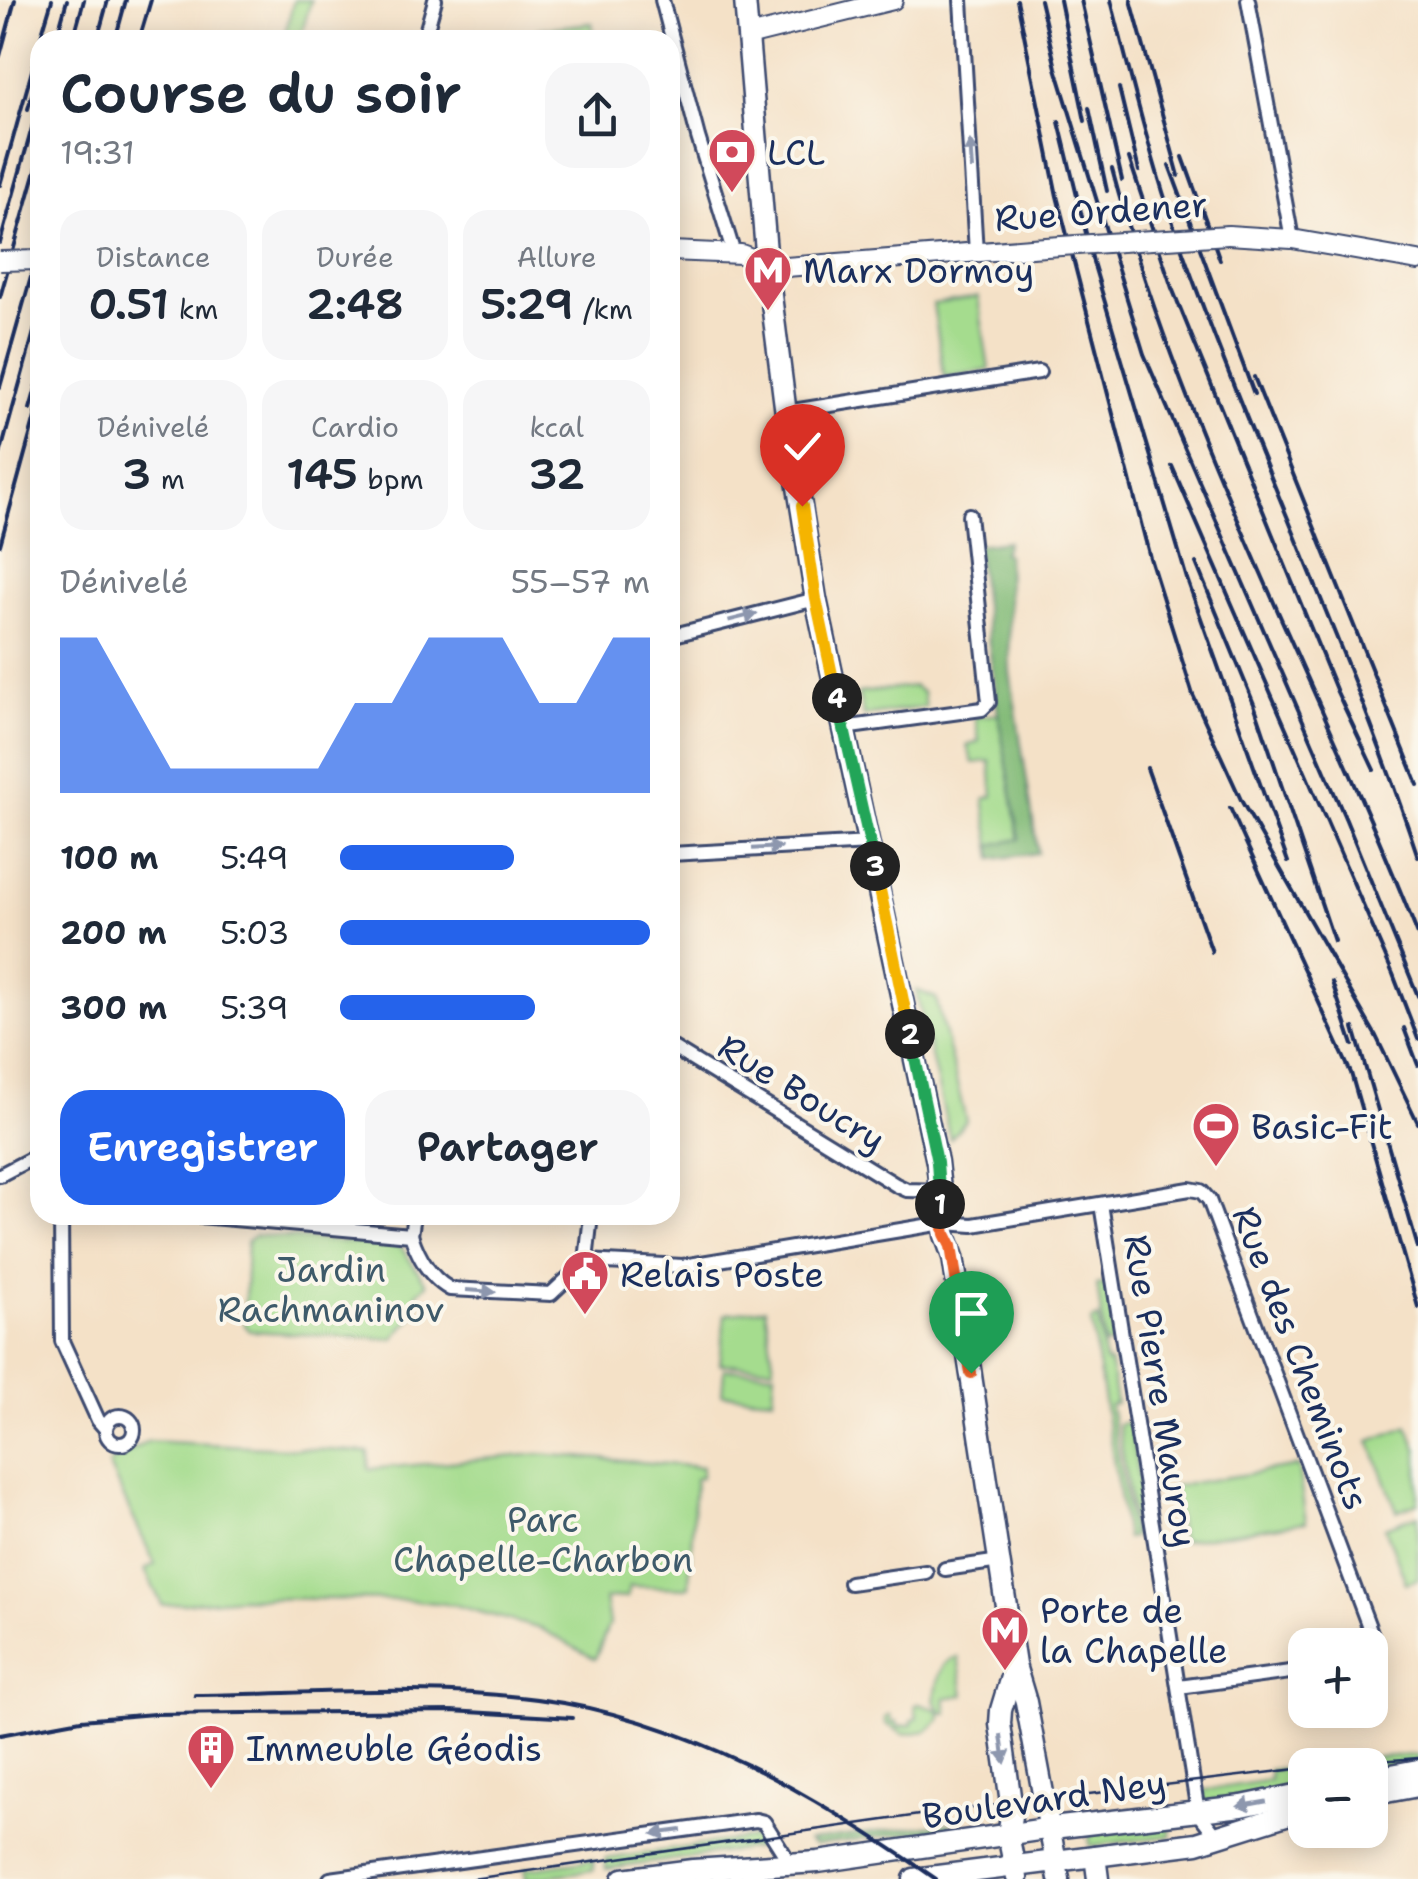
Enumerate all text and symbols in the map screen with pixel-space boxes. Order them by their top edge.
text: Course du soir [60,56,462,130]
button: share [545,63,650,168]
bank icon: LCL [706,126,758,194]
place label: LCL [767,129,825,176]
text: 19:31 [60,131,135,174]
one-way arrow [962,139,978,171]
street label: Rue Ordener [993,180,1209,242]
text: Distance [96,238,211,276]
text: Durée [316,238,394,276]
text: Allure [517,238,597,276]
metro station icon: Marx Dormoy [742,244,794,312]
place label: Marx Dormoy [803,247,1034,294]
text: 0.51 [88,276,169,332]
text: 2:48 [306,276,404,332]
text: 5:29 [480,276,573,332]
text: km [169,290,218,328]
text: /km [573,290,633,328]
pin [760,404,845,507]
text: Dénivelé [97,408,210,446]
text: Cardio [311,408,399,446]
text: kcal [529,408,584,446]
icon: check [775,419,830,474]
text: 3 [122,446,151,502]
text: 145 [286,446,358,502]
text: 32 [528,446,585,502]
text: m [151,460,185,498]
text: bpm [358,460,424,498]
text: Dénivelé [60,560,189,603]
text: 55–57 m [511,560,650,603]
one-way arrow [728,609,759,625]
pin: 4 [812,673,862,723]
text: 4 [827,679,847,717]
text: 100 m [60,836,159,879]
text: 5:49 [220,836,289,879]
one-way arrow [752,840,784,856]
pin: 3 [850,841,900,891]
text: 3 [865,847,885,885]
text: 200 m [60,911,167,954]
text: 5:03 [220,911,289,954]
text: 300 m [60,986,167,1029]
text: 5:39 [220,986,289,1029]
pin: 2 [885,1009,935,1059]
text: 2 [900,1015,920,1053]
street label: Rue Boucry [709,1023,895,1163]
button: Enregistrer [60,1090,345,1205]
button: Partager [365,1090,650,1205]
sports icon: Basic-Fit [1190,1100,1242,1168]
place label: Basic-Fit [1251,1103,1393,1150]
pin: 1 [915,1179,965,1229]
text: 1 [934,1185,946,1223]
street label: Rue des Cheminots [1221,1200,1381,1516]
street label: Rue Pierre Mauroy [1113,1231,1209,1551]
park label: Jardin Rachmaninov [217,1246,445,1333]
public building icon: Relais Poste [559,1248,611,1316]
place label: Relais Poste [620,1251,824,1298]
pin [929,1271,1014,1374]
one-way arrow [465,1283,497,1299]
icon: arrive [944,1286,999,1341]
park label: Parc Chapelle-Charbon [393,1496,693,1583]
place label: Porte de la Chapelle [1040,1587,1228,1674]
metro station icon: Porte de la Chapelle [979,1604,1031,1672]
map controls [1288,1628,1388,1848]
button: + [1288,1628,1388,1728]
building icon: Immeuble Géodis [185,1722,237,1790]
place label: Immeuble Géodis [246,1725,542,1772]
one-way arrow [996,1734,1012,1766]
button: − [1288,1748,1388,1848]
street label: Boulevard Ney [919,1759,1169,1839]
one-way arrow [1236,1797,1267,1812]
one-way arrow [651,1825,683,1841]

